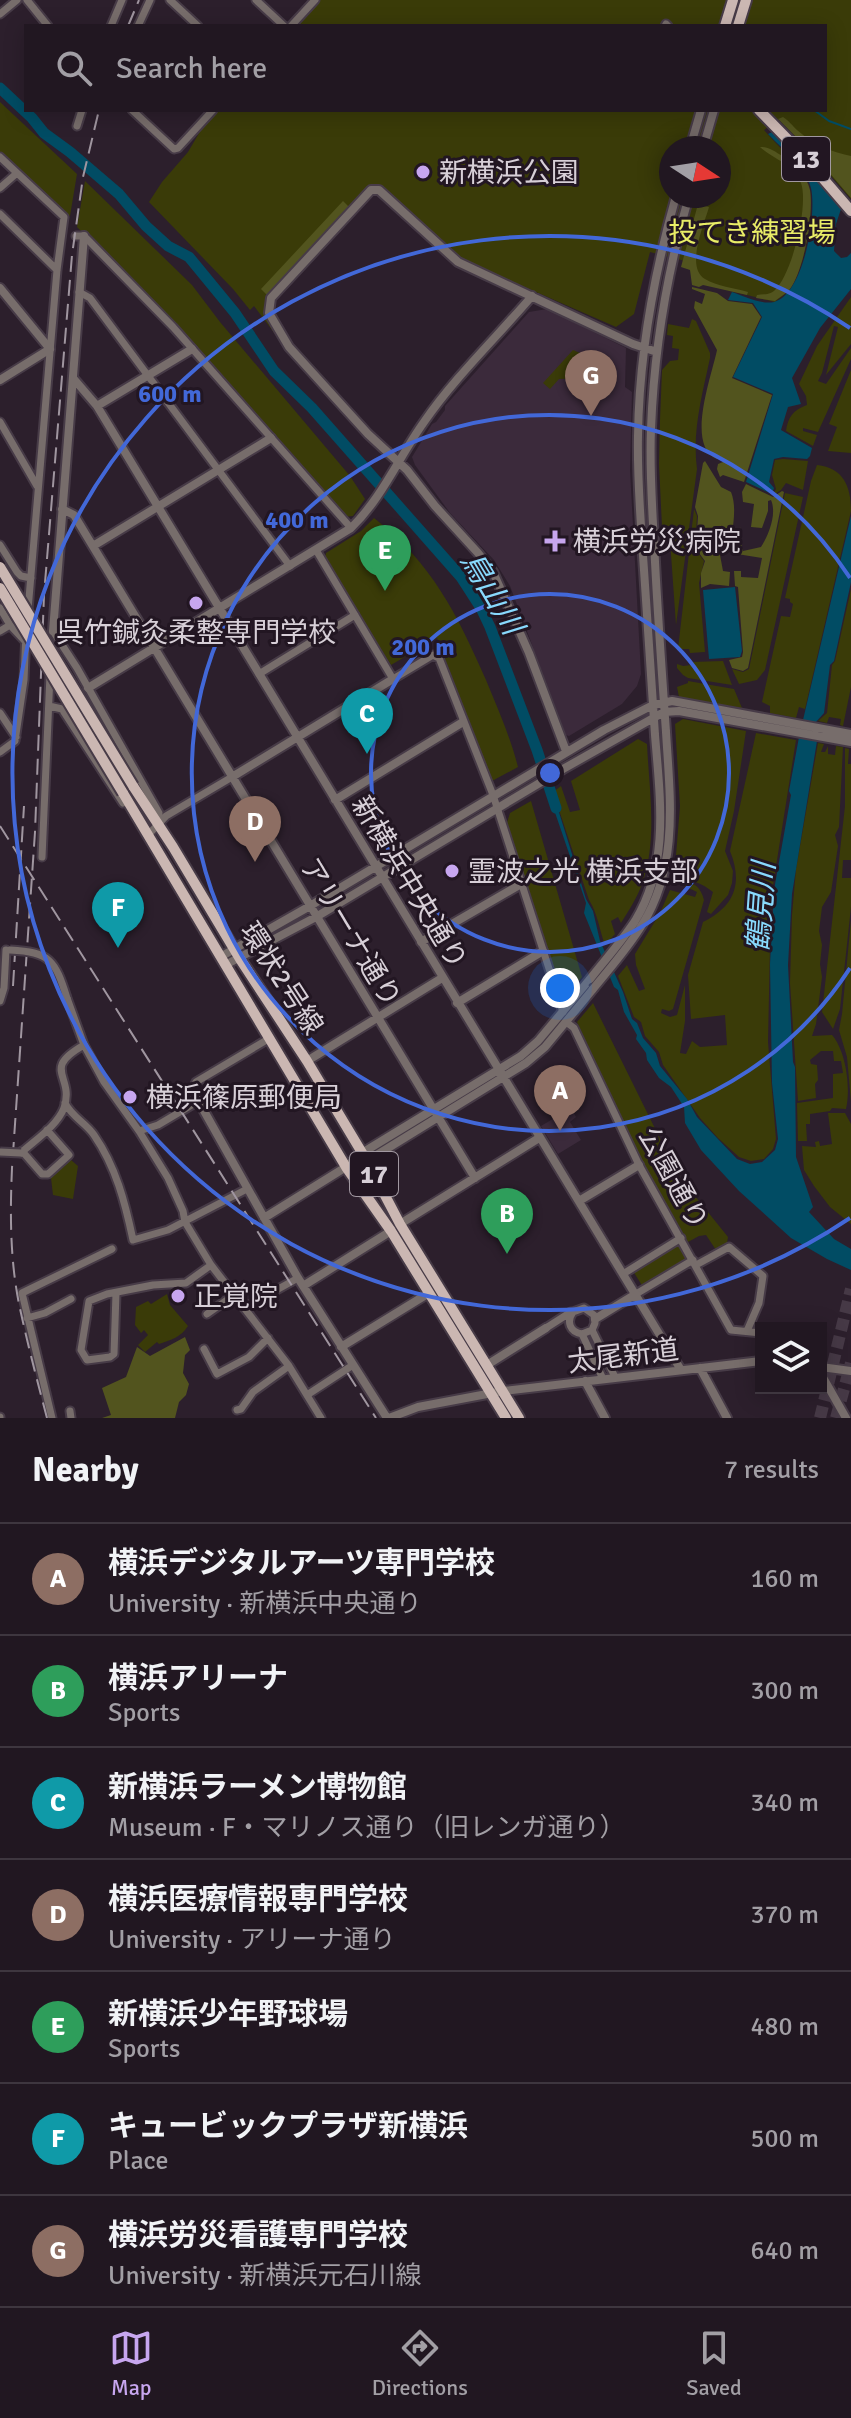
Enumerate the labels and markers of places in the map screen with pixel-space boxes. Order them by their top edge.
place label: 新横浜公園 [439,156,579,190]
marker: 新横浜公園 [414,163,432,181]
pin: G [565,350,617,416]
pin: E [359,525,411,591]
place label: 横浜労災病院 [573,525,741,559]
marker: 横浜労災病院 [544,530,566,552]
marker: 呉竹鍼灸柔整専門学校 [187,594,205,612]
place label: 呉竹鍼灸柔整専門学校 [56,616,336,650]
pin: C [341,688,393,754]
centre of rings [536,759,564,787]
pin: D [229,796,281,862]
place label: 霊波之光 横浜支部 [468,855,698,889]
marker: 霊波之光 横浜支部 [443,862,461,880]
pin: F [92,882,144,948]
pin: A [534,1065,586,1131]
place label: 横浜篠原郵便局 [146,1081,342,1115]
marker: 横浜篠原郵便局 [121,1088,139,1106]
pin: B [481,1188,533,1254]
place label: 正覚院 [194,1280,278,1314]
marker: 正覚院 [169,1287,187,1305]

